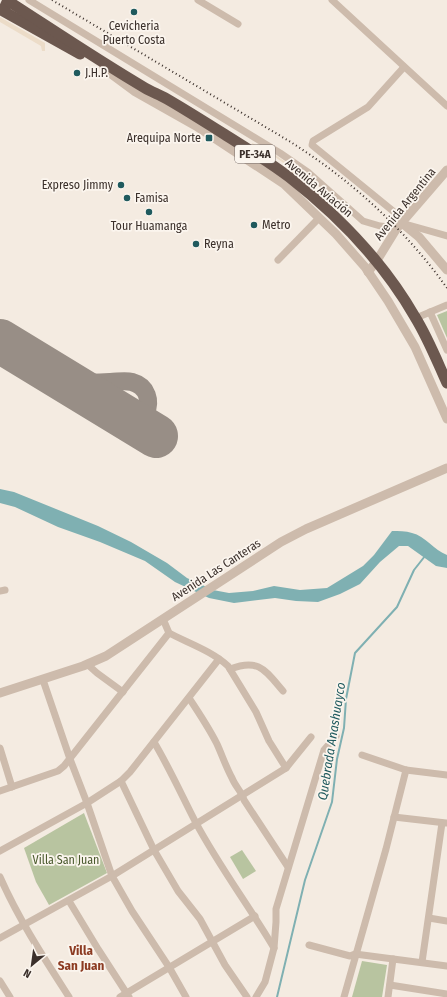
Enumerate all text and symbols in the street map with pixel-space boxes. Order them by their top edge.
marker: Cevicheria Puerto Costa [129,7,139,17]
place label: Cevicheria Puerto Costa [103,19,165,47]
place label: J.H.P. [85,66,108,80]
marker: J.H.P. [72,68,82,78]
place label: Arequipa Norte [127,131,201,145]
marker: Arequipa Norte [204,133,214,143]
road number: PE-34A [235,145,275,163]
street label: Avenida Aviación [283,156,355,220]
street label: Avenida Argentina [371,165,439,243]
place label: Expreso Jimmy [42,178,114,192]
marker: Expreso Jimmy [116,180,126,190]
place label: Famisa [135,191,169,205]
marker: Famisa [122,193,132,203]
marker: Tour Huamanga [144,207,154,217]
place label: Metro [262,218,291,232]
place label: Tour Huamanga [111,219,187,233]
marker: Metro [249,220,259,230]
place label: Reyna [204,237,234,251]
marker: Reyna [191,239,201,249]
street label: Avenida Las Canteras [169,536,263,604]
water label: Quebrada Anashuayco [315,681,348,801]
park label: Villa San Juan [33,853,99,867]
district label: Villa San Juan [58,943,104,973]
north arrow [12,945,52,985]
text: N [21,966,33,981]

